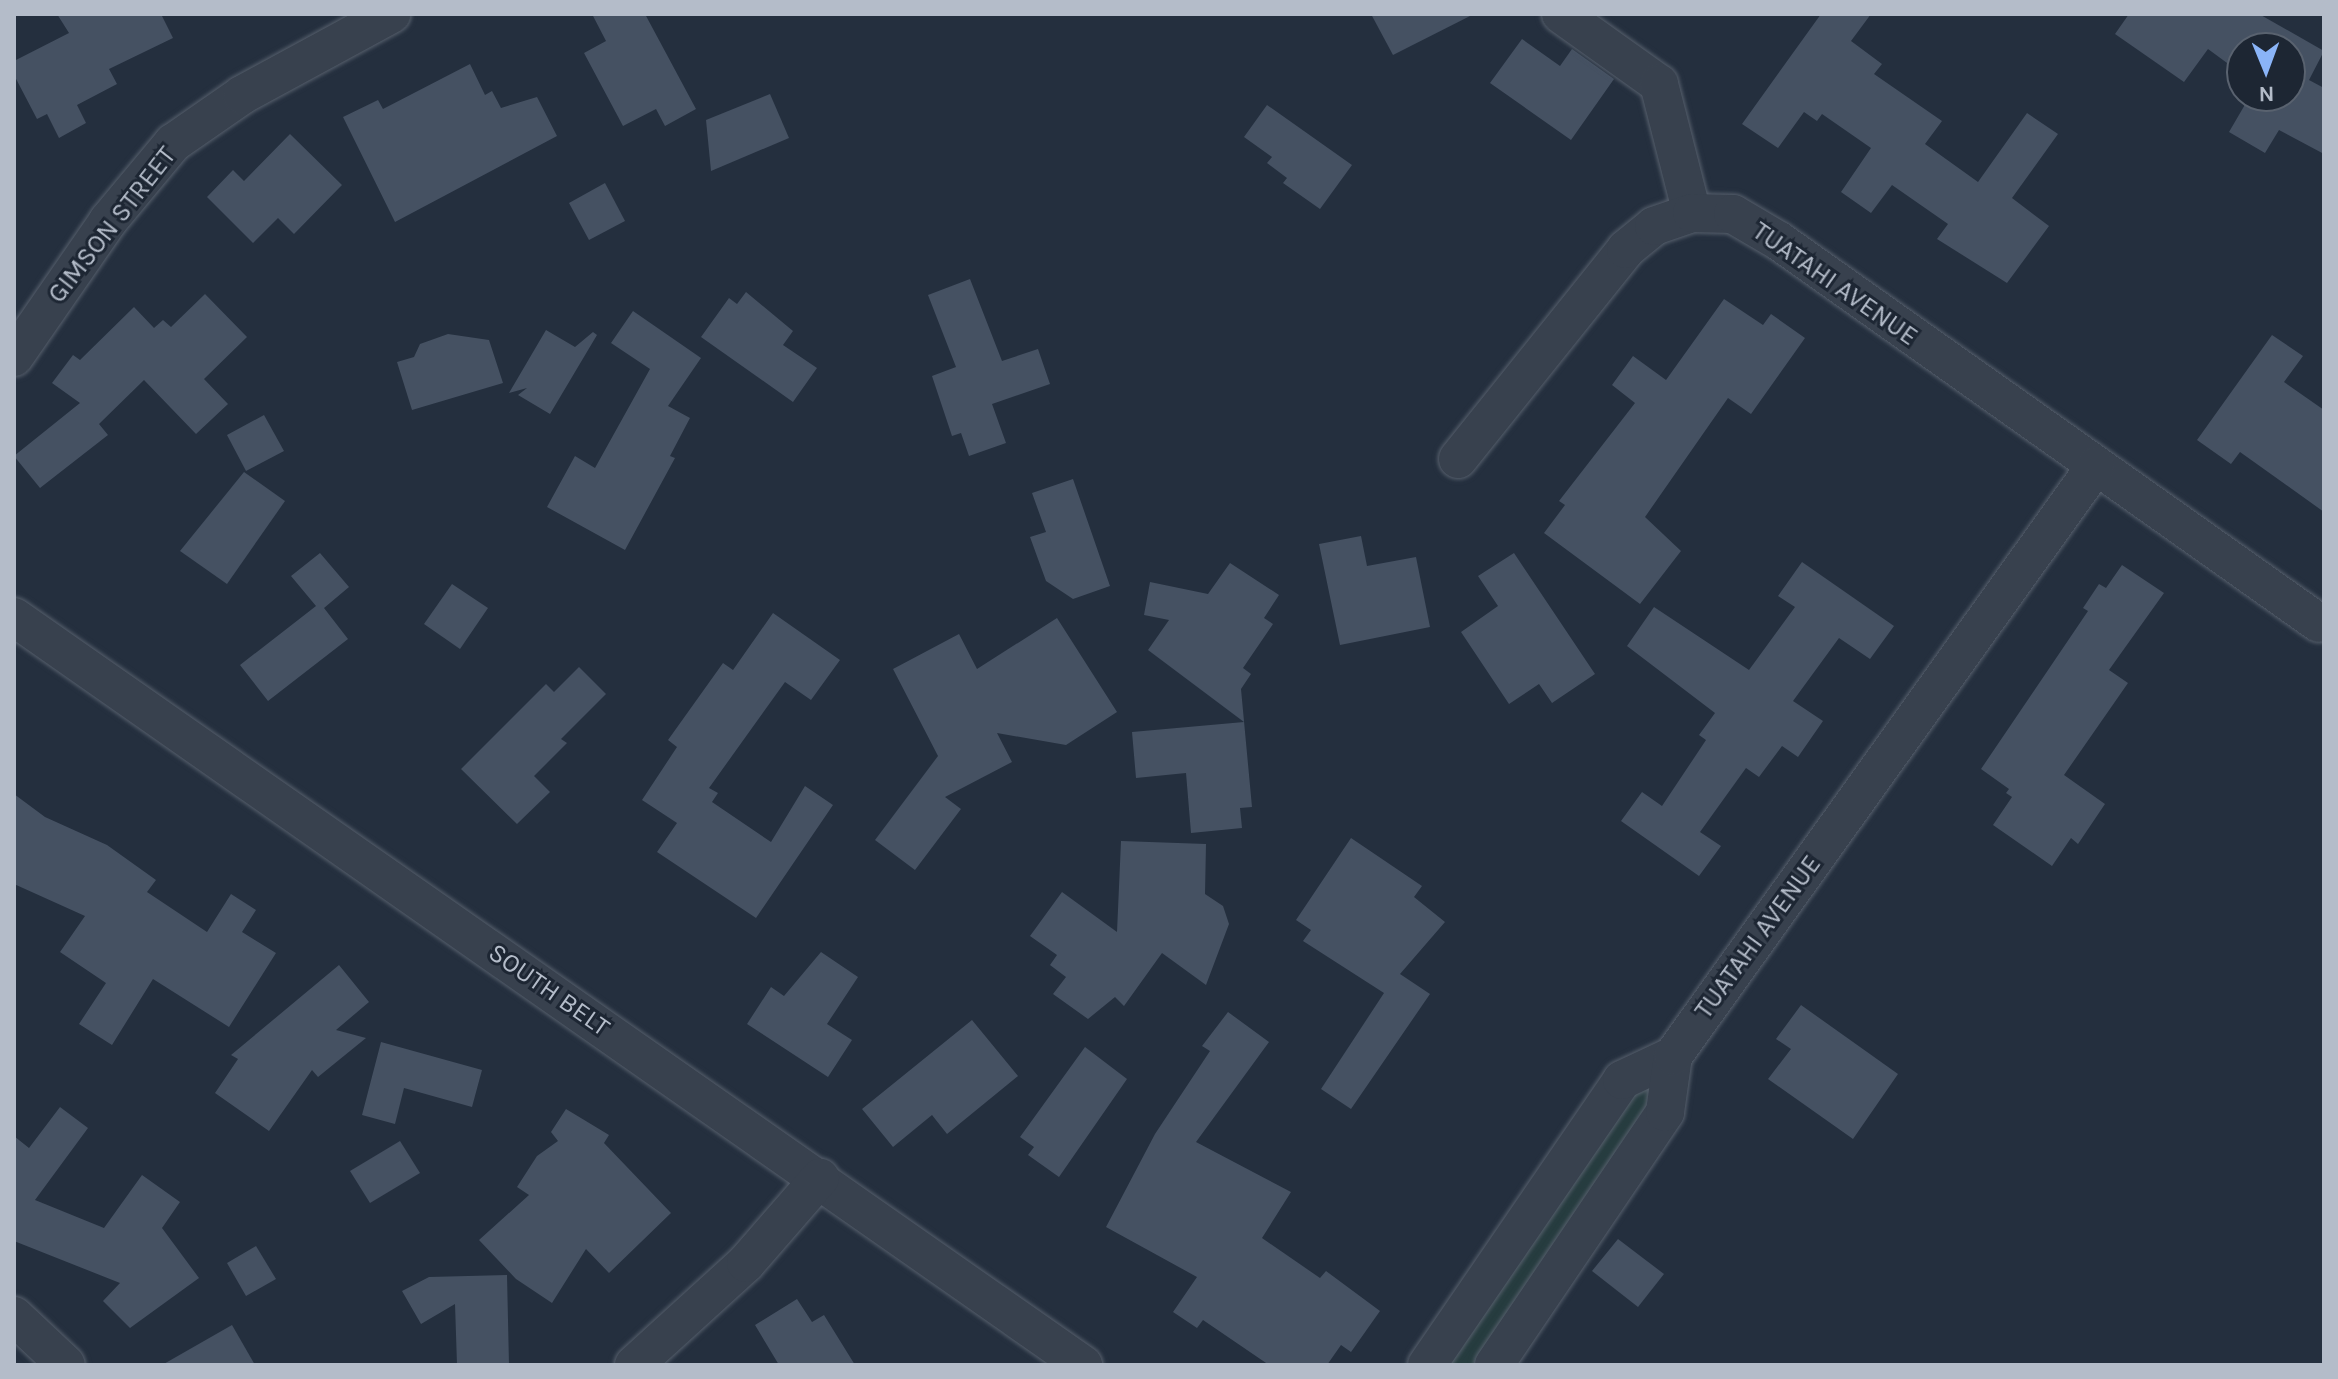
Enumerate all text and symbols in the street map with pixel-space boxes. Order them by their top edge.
north arrow [2226,32,2306,112]
text: N [2258,81,2275,107]
street label: GIMSON STREET [41,141,183,309]
street label: TUATAHI AVENUE [1746,215,1924,353]
street label: TUATAHI AVENUE [1688,849,1828,1025]
street label: SOUTH BELT [482,937,616,1043]

